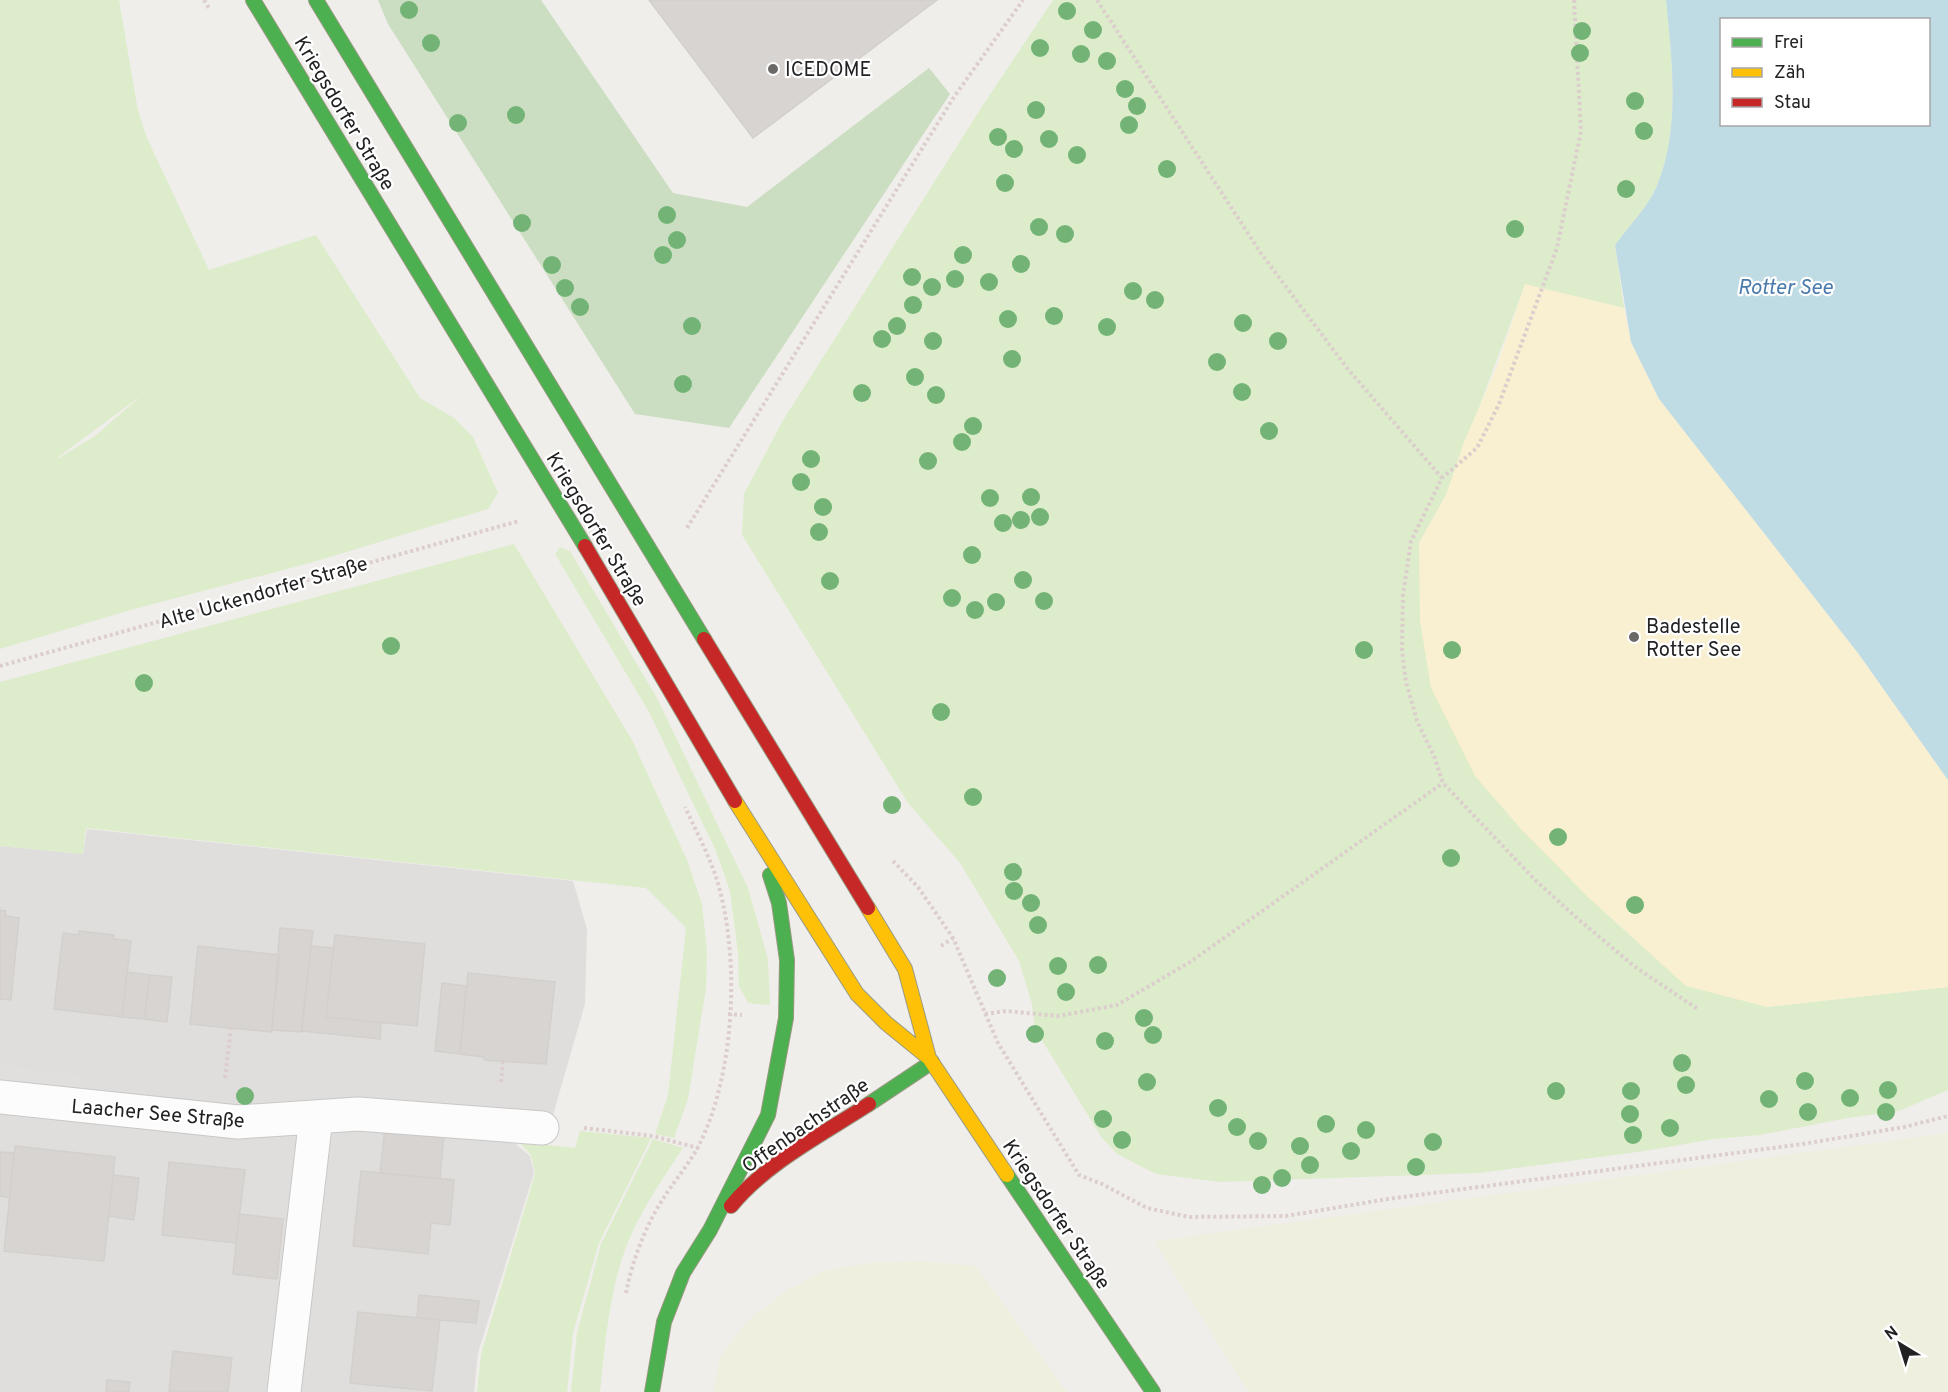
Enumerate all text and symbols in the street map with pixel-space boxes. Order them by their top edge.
legend [1720,18,1930,126]
street label: Kriegsdorfer Straße [287,32,400,196]
text: Frei [1774,32,1804,55]
place label: ICEDOME [785,58,871,84]
marker: ICEDOME [766,62,780,76]
text: Zäh [1774,62,1805,85]
text: Stau [1774,92,1811,115]
water label: Rotter See [1737,275,1834,302]
street label: Kriegsdorfer Straße [539,448,652,612]
street label: Alte Uckendorfer Straße [156,552,371,636]
place label: Badestelle Rotter See [1646,615,1741,664]
marker: Badestelle Rotter See [1627,630,1641,644]
street label: Offenbachstraße [737,1073,875,1180]
street label: Laacher See Straße [70,1094,246,1136]
street label: Kriegsdorfer Straße [995,1135,1115,1295]
north arrow [1870,1314,1930,1374]
text: N [1881,1322,1903,1345]

